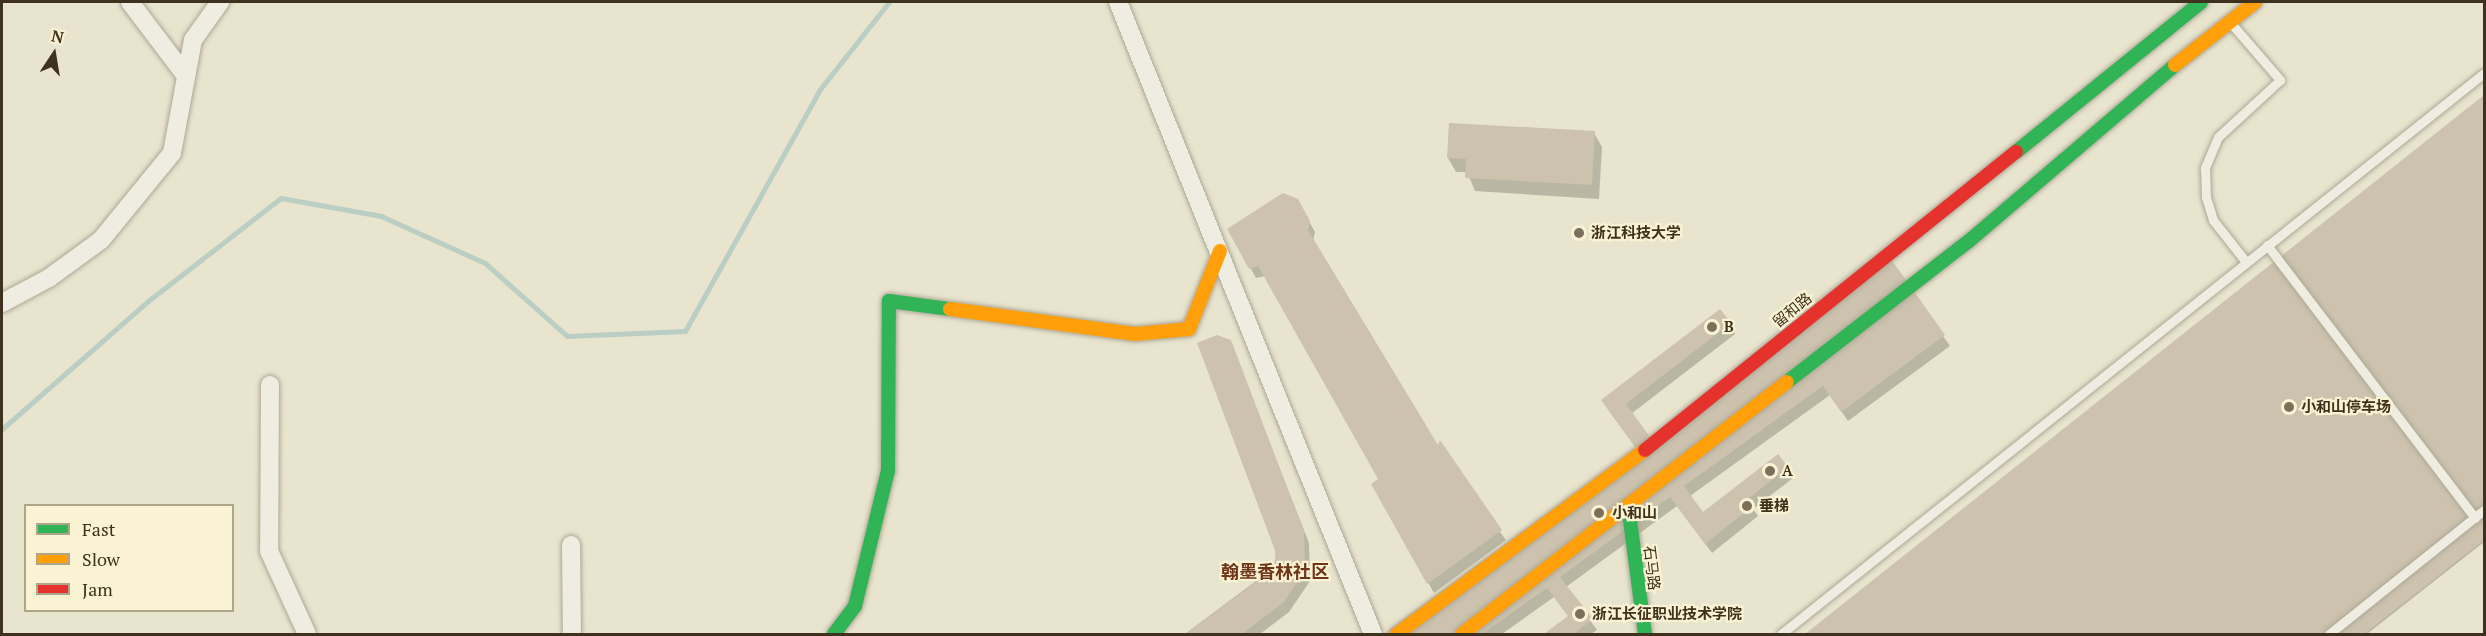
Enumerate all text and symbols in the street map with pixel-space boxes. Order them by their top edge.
north arrow [24,24,84,84]
text: N [50,24,66,48]
place label: 浙江科技大学 [1591,224,1681,242]
marker: 浙江科技大学 [1572,226,1586,240]
street label: 留和路 [1769,289,1815,331]
place label: B [1724,318,1734,336]
marker: B [1705,320,1719,334]
place label: 小和山停车场 [2301,398,2391,416]
marker: 小和山停车场 [2282,400,2296,414]
place label: A [1782,462,1793,480]
marker: A [1763,464,1777,478]
place label: 垂梯 [1759,497,1789,515]
marker: 垂梯 [1740,499,1754,513]
legend [24,504,234,612]
marker: 小和山 [1590,504,1608,522]
place label: 小和山 [1612,504,1657,522]
text: Fast [82,517,115,541]
street label: 石马路 [1640,545,1664,591]
text: Slow [82,547,120,571]
district label: 翰墨香林社区 [1221,560,1329,582]
text: Jam [82,577,113,601]
place label: 浙江长征职业技术学院 [1592,605,1742,623]
marker: 浙江长征职业技术学院 [1573,607,1587,621]

